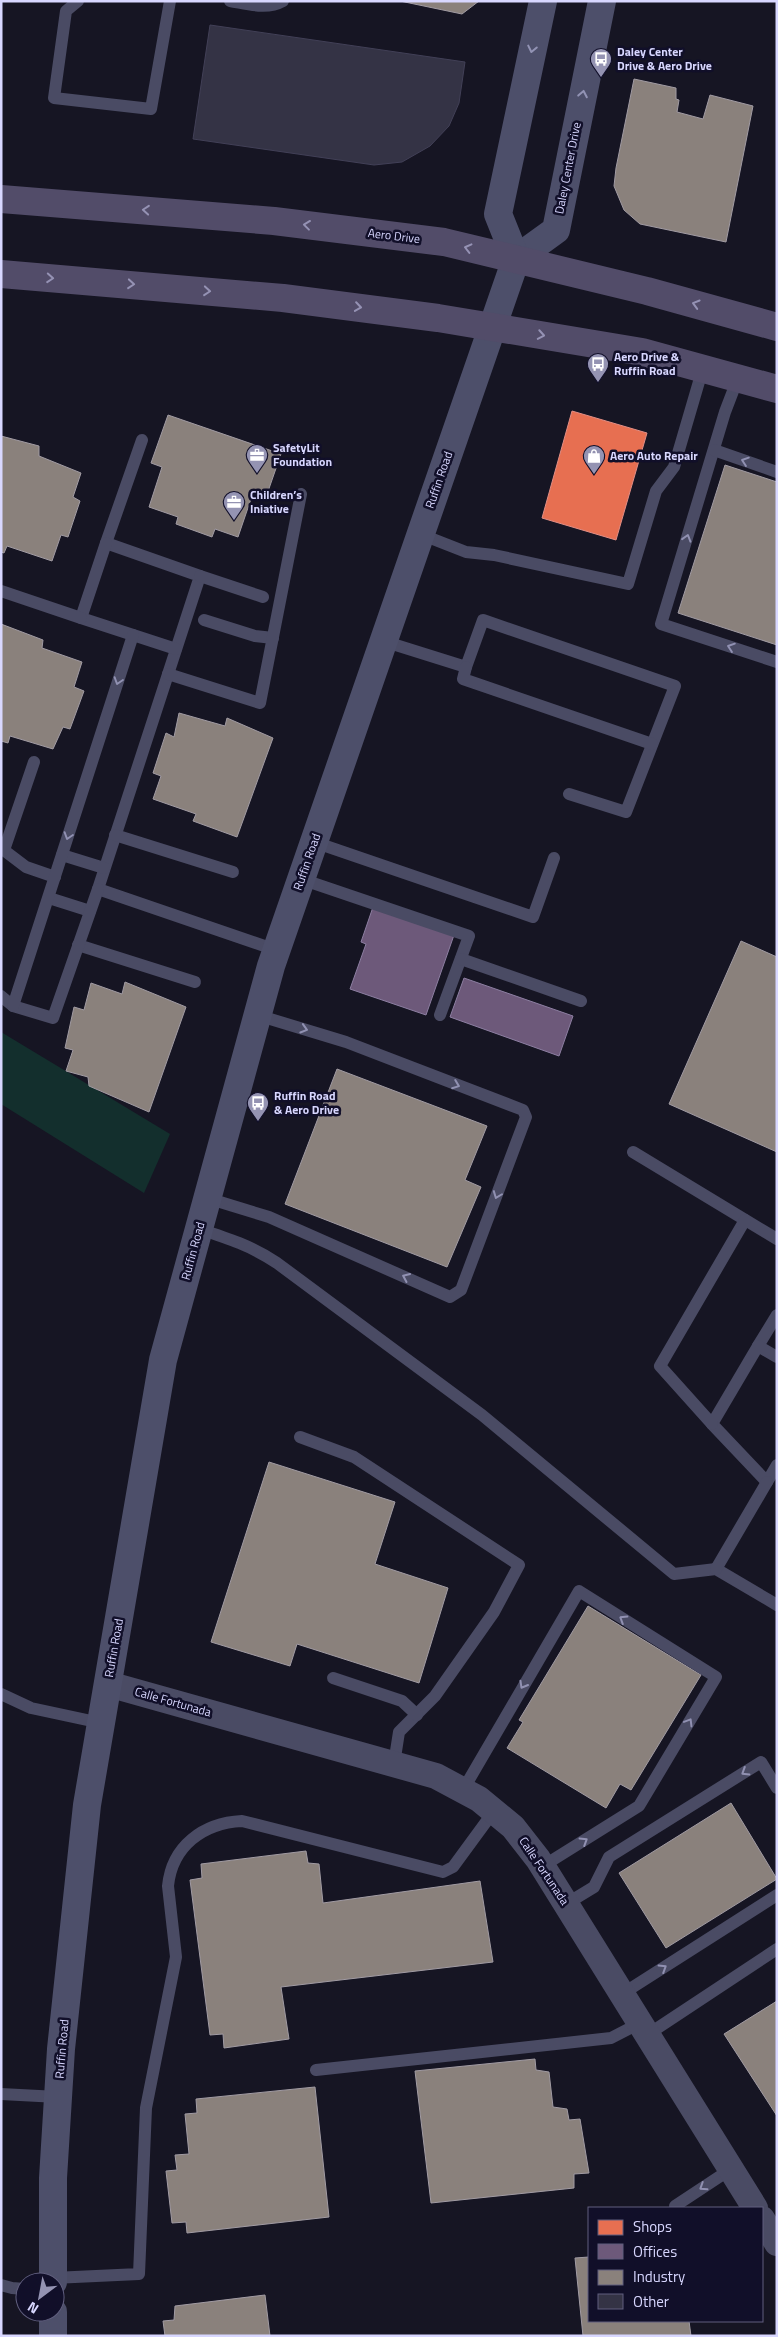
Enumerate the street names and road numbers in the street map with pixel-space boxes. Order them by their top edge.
street label: Daley Center Drive [549,120,586,215]
street label: Aero Drive [367,223,421,248]
street label: Ruffin Road [420,449,457,511]
street label: Ruffin Road [288,831,325,893]
street label: Ruffin Road [176,1220,209,1282]
street label: Ruffin Road [99,1617,128,1679]
street label: Calle Fortunada [133,1682,214,1722]
street label: Calle Fortunada [515,1833,574,1909]
street label: Ruffin Road [49,2019,74,2079]

